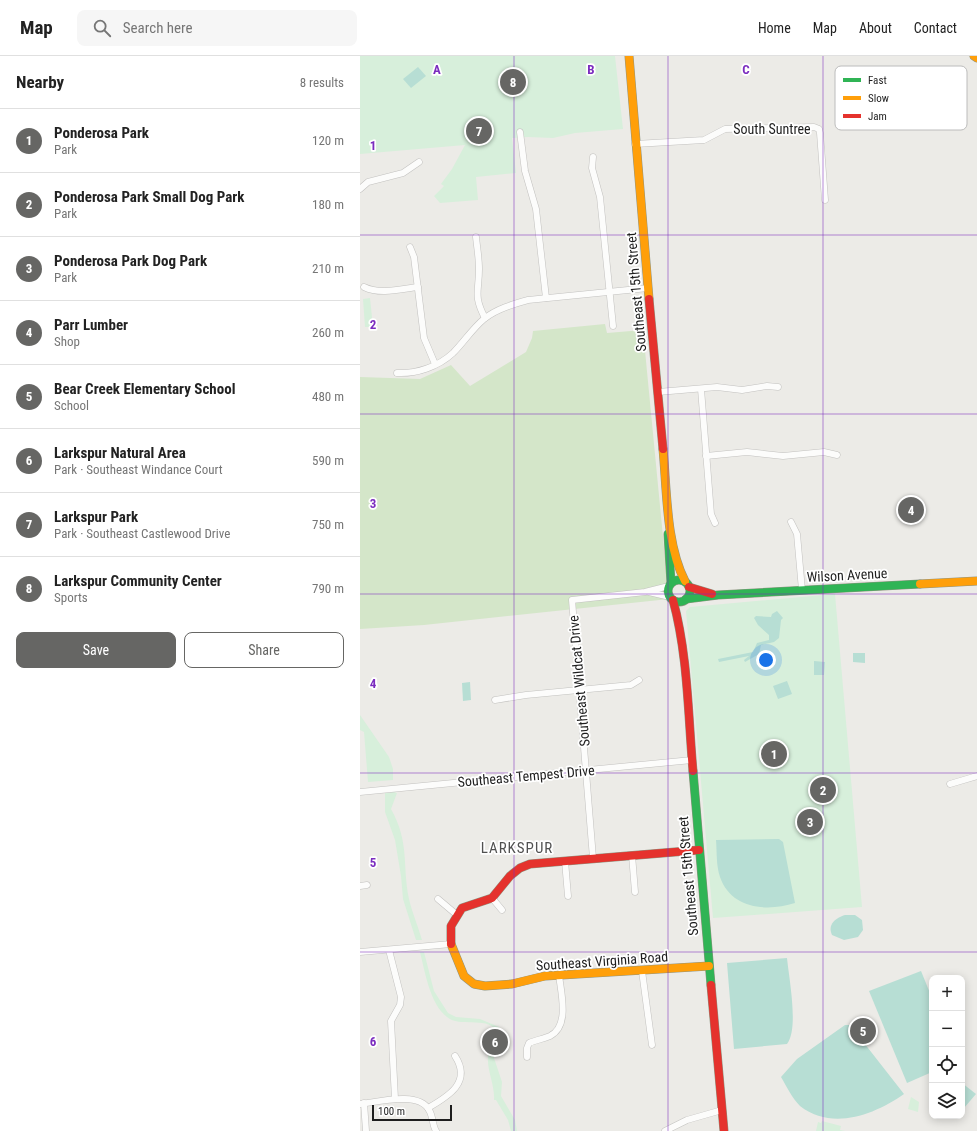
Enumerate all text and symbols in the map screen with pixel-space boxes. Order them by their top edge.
search box [77,10,357,46]
text: Map [20,16,53,39]
icon: search [91,17,113,39]
text: Search here [123,19,193,37]
text: Home [758,20,791,36]
text: Map [813,20,837,36]
text: About [859,20,892,36]
text: Contact [914,20,957,36]
text: A [433,62,441,77]
text: B [587,62,595,77]
text: C [742,62,750,77]
legend [835,66,967,130]
pin: 8 [500,67,526,97]
text: Nearby [16,72,64,92]
text: Fast [868,74,887,87]
text: 8 results [300,75,344,90]
text: Slow [868,92,889,105]
text: Jam [868,110,887,123]
pin: 7 [466,116,492,146]
street label: South Suntree [733,121,811,137]
text: Ponderosa Park [54,124,149,142]
text: 1 [26,133,32,148]
text: 120 m [312,133,344,148]
text: 1 [370,138,376,153]
text: Park [54,142,77,157]
text: Ponderosa Park Small Dog Park [54,188,244,206]
text: 2 [26,197,32,212]
text: 180 m [312,197,344,212]
text: Park [54,206,77,221]
street label: Southeast 15th Street [623,232,649,352]
text: Ponderosa Park Dog Park [54,252,207,270]
text: 3 [26,261,32,276]
text: 210 m [312,261,344,276]
text: Park [54,270,77,285]
text: Parr Lumber [54,316,128,334]
text: 2 [370,317,377,332]
text: 4 [26,325,32,340]
text: 260 m [312,325,344,340]
text: Shop [54,334,80,349]
text: Bear Creek Elementary School [54,380,235,398]
text: 5 [26,389,32,404]
text: 480 m [312,389,344,404]
text: School [54,398,89,413]
text: Larkspur Natural Area [54,444,186,462]
text: 6 [26,453,32,468]
text: 590 m [312,453,344,468]
text: Park · Southeast Windance Court [54,462,223,477]
pin: 4 [898,495,924,525]
text: 3 [370,496,376,511]
text: Larkspur Park [54,508,138,526]
text: 7 [26,517,32,532]
text: 750 m [312,517,344,532]
text: Park · Southeast Castlewood Drive [54,526,230,541]
street label: Wilson Avenue [806,565,888,585]
text: Larkspur Community Center [54,572,222,590]
text: 8 [26,581,32,596]
text: 790 m [312,581,344,596]
text: Sports [54,590,88,605]
street label: Southeast Wildcat Drive [565,614,593,747]
button: Save [16,632,176,668]
button: Share [184,632,344,668]
your location [756,650,776,670]
text: 4 [370,676,377,691]
pin: 1 [761,739,787,769]
street label: Southeast Tempest Drive [457,762,596,790]
pin: 2 [810,775,836,805]
pin: 3 [797,807,823,837]
street label: Southeast 15th Street [675,816,701,936]
district label: LARKSPUR [481,839,553,857]
text: 5 [370,855,377,870]
street label: Southeast Virginia Road [535,948,669,974]
map controls [929,975,965,1119]
button: + [929,975,965,1011]
button: − [929,1011,965,1047]
pin: 5 [850,1016,876,1046]
pin: 6 [482,1027,508,1057]
text: 6 [370,1034,377,1049]
button: locate [929,1047,965,1083]
button: layers [929,1083,965,1119]
scale bar [372,1103,452,1122]
text: 100 m [378,1105,405,1118]

